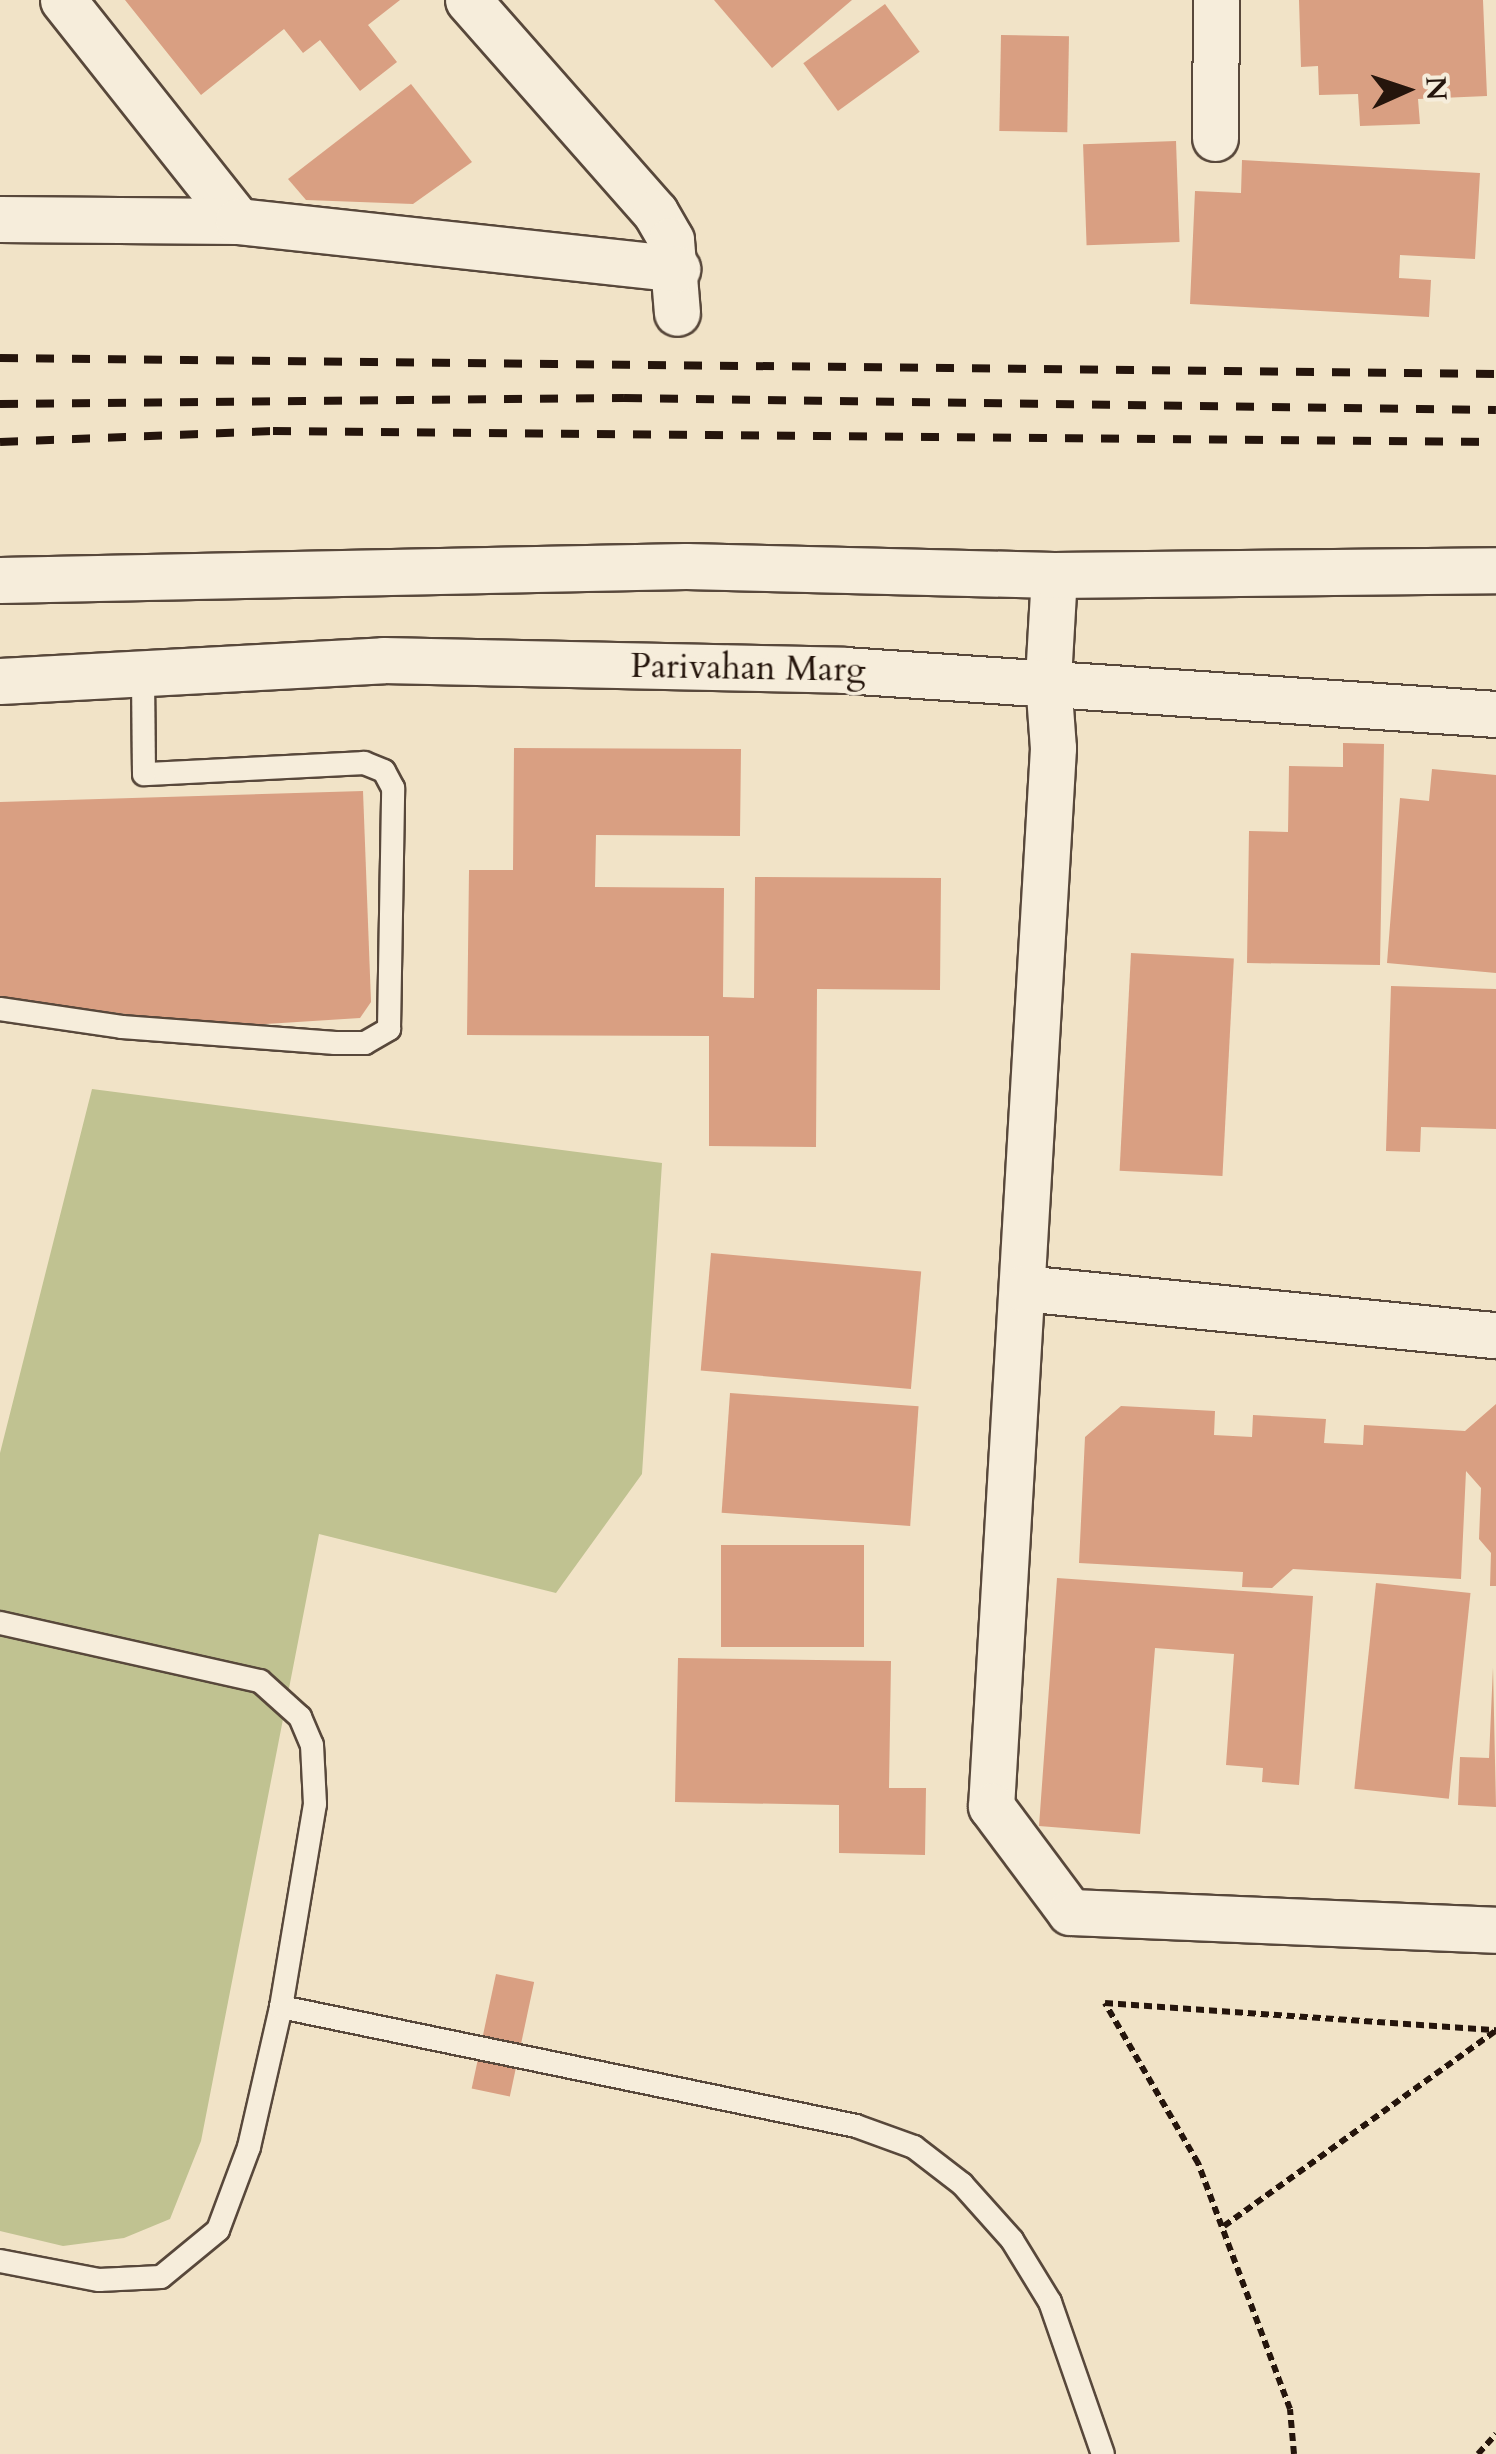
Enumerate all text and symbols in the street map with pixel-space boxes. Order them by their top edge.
north arrow [1356,40,1456,140]
text: N [1416,75,1456,102]
street label: Parivahan Marg [630,645,866,691]

